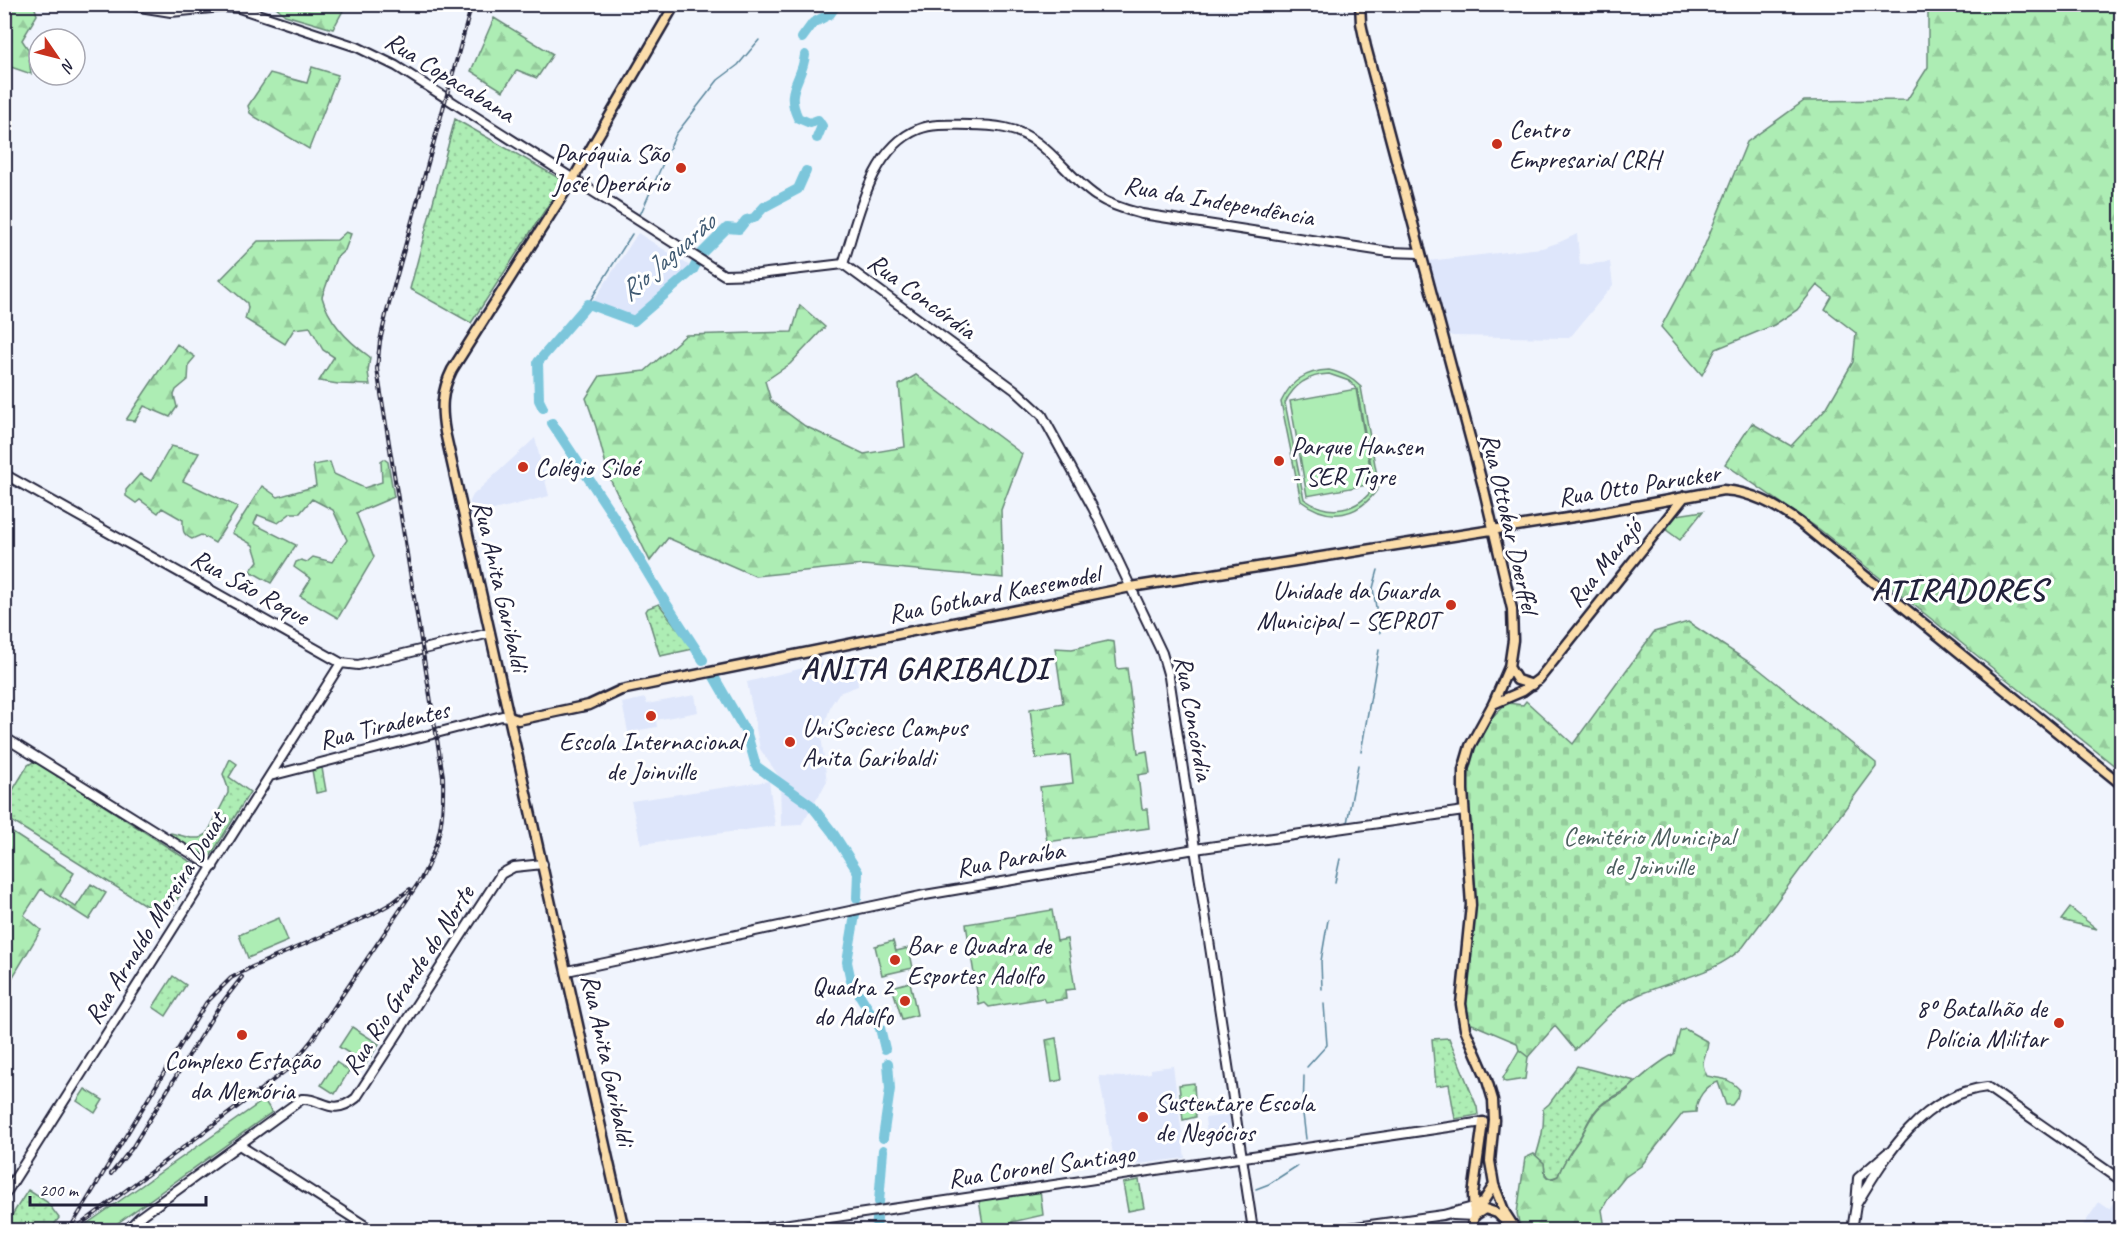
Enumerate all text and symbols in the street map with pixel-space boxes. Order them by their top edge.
street label: Rua Copacabana [379,24,522,131]
north arrow [27,27,87,87]
text: N [56,55,80,77]
place label: Centro Empresarial CRH [1509,113,1664,176]
place label: Paróquia São José Operário [551,137,672,200]
marker: Centro Empresarial CRH [1490,137,1504,151]
marker: Paróquia São José Operário [674,161,688,175]
street label: Rua da Independência [1121,168,1318,234]
water label: Rio Jaguarão [612,204,725,308]
street label: Rua Concórdia [861,246,984,347]
place label: Parque Hansen - SER Tigre [1291,430,1424,493]
street label: Rua Ottokar Doerffel [1473,430,1548,621]
place label: Colégio Siloé [535,451,642,484]
marker: Parque Hansen - SER Tigre [1272,454,1286,468]
street label: Rua Otto Parucker [1556,456,1725,514]
marker: Colégio Siloé [516,460,530,474]
street label: Rua Anita Garibaldi [465,497,537,678]
street label: Rua Marajó [1558,509,1652,614]
street label: Rua São Roque [185,541,317,634]
street label: Rua Gothard Kaesemodel [886,556,1107,631]
district label: ATIRADORES [1872,569,2052,610]
place label: Unidade da Guarda Municipal – SEPROT [1257,574,1444,637]
marker: Unidade da Guarda Municipal – SEPROT [1444,598,1458,612]
district label: ANITA GARIBALDI [801,648,1055,689]
street label: Rua Concórdia [1167,653,1221,785]
street label: Rua Tiradentes [315,692,455,757]
marker: Escola Internacional de Joinville [644,709,658,723]
place label: UniSociesc Campus Anita Garibaldi [802,711,969,774]
place label: Escola Internacional de Joinville [559,725,748,788]
marker: UniSociesc Campus Anita Garibaldi [783,735,797,749]
street label: Rua Arnaldo Moreira Douat [76,804,235,1030]
park label: Cemitério Municipal de Joinville [1563,820,1739,883]
street label: Rua Paraíba [953,833,1068,885]
street label: Rua Rio Grande do Norte [335,878,482,1081]
place label: Bar e Quadra de Esportes Adolfo [907,929,1053,992]
marker: Bar e Quadra de Esportes Adolfo [888,953,902,967]
place label: Quadra 2 do Adolfo [812,970,895,1033]
street label: Rua Anita Garibaldi [574,971,643,1152]
place label: 8º Batalhão de Polícia Militar [1916,992,2050,1055]
marker: Quadra 2 do Adolfo [898,994,912,1008]
marker: 8º Batalhão de Polícia Militar [2052,1016,2066,1030]
marker: Complexo Estação da Memória [235,1028,249,1042]
place label: Complexo Estação da Memória [164,1044,322,1107]
place label: Sustentare Escola de Negócios [1155,1086,1316,1149]
marker: Sustentare Escola de Negócios [1136,1110,1150,1124]
street label: Rua Coronel Santiago [946,1136,1138,1195]
scale bar [30,1169,206,1207]
text: 200 m [39,1179,80,1201]

